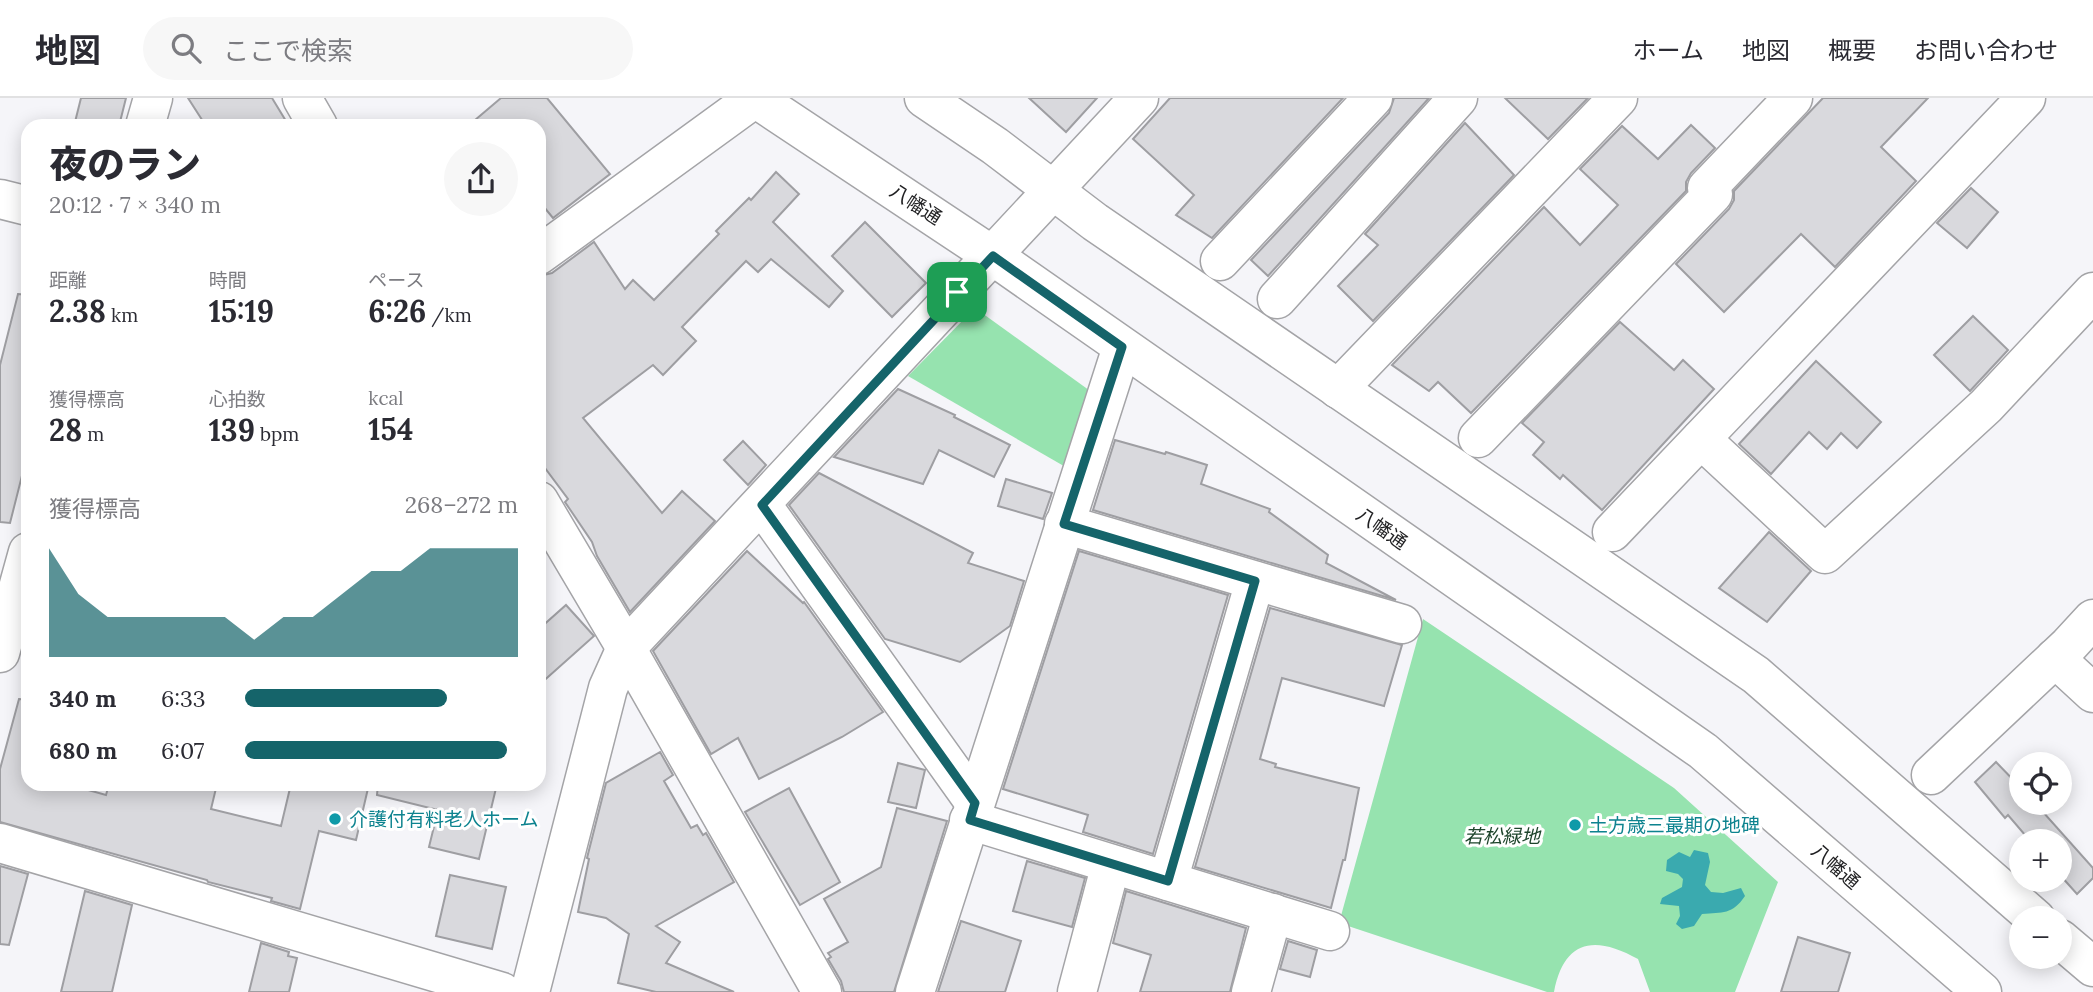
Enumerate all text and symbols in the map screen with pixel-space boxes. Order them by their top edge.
search box [143,17,633,80]
text: 地図 [35,29,101,71]
icon: search [167,29,205,67]
text: ここで検索 [223,34,353,67]
text: ホーム [1633,35,1704,66]
text: 地図 [1742,35,1790,66]
text: 概要 [1828,35,1876,66]
text: お問い合わせ [1914,35,2058,66]
text: 夜のラン [49,140,201,188]
button: share [444,142,518,216]
street label: 八幡通 [886,178,946,230]
text: 20:12 · 7 × 340 m [49,190,221,219]
pin [927,262,987,322]
text: 距離 [49,268,87,292]
text: 時間 [209,268,247,292]
text: ペース [368,268,424,292]
icon: arrive [938,273,976,311]
text: 2.38 [49,292,106,330]
text: 15:19 [209,292,274,330]
text: 6:26 [368,292,426,330]
text: km [106,303,138,327]
text: /km [426,303,472,327]
text: kcal [368,386,403,410]
text: 獲得標高 [49,387,125,411]
text: 心拍数 [209,387,266,411]
text: 154 [368,410,413,448]
text: 28 [49,411,82,449]
text: 139 [209,411,255,449]
text: m [82,422,104,446]
text: bpm [255,422,299,446]
text: 268–272 m [405,490,518,519]
text: 獲得標高 [49,494,141,523]
street label: 八幡通 [1352,502,1412,554]
text: 340 m [49,684,116,713]
text: 6:33 [161,684,206,713]
text: 680 m [49,736,117,765]
text: 6:07 [161,736,204,765]
map controls [2009,752,2072,969]
button: locate [2009,752,2072,815]
place label: 介護付有料老人ホーム [349,807,538,831]
marker: 介護付有料老人ホーム [327,811,343,827]
place label: 土方歳三最期の地碑 [1589,813,1760,837]
marker: 土方歳三最期の地碑 [1567,817,1583,833]
park label: 若松緑地 [1464,824,1542,848]
button: + [2009,829,2072,892]
street label: 八幡通 [1807,838,1865,894]
button: − [2009,906,2072,969]

